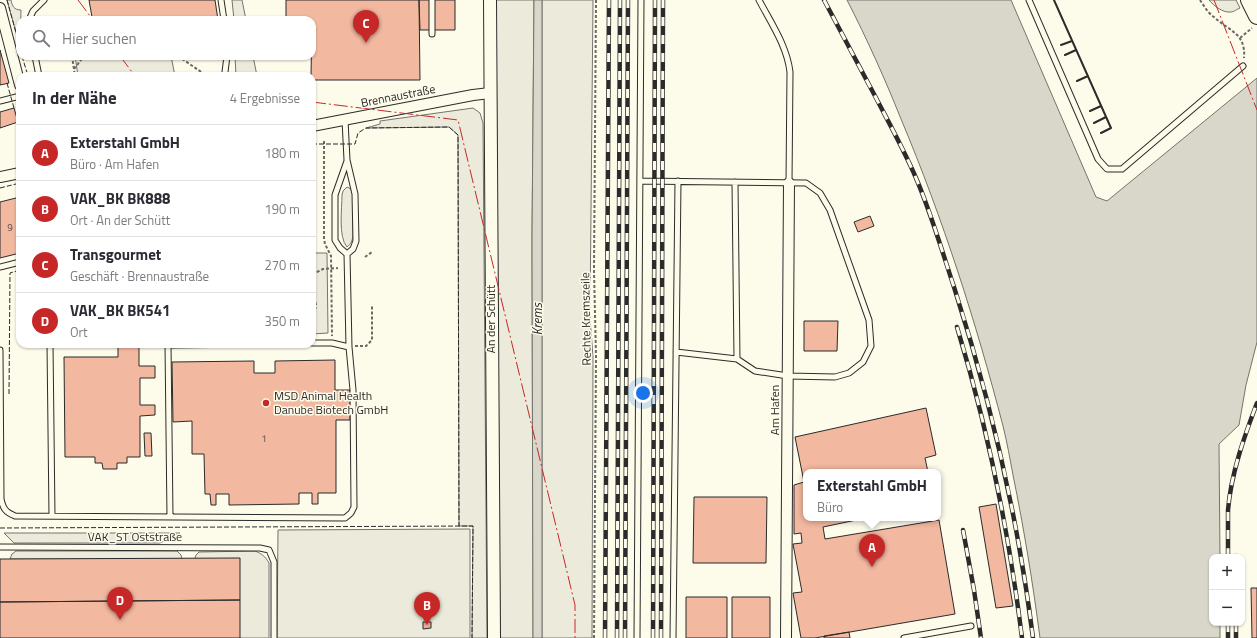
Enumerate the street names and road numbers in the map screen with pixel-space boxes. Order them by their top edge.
street label: Brennaustraße [359,79,437,112]
street label: Rechte Kremszeile [575,272,596,366]
street label: An der Schütt [481,284,500,353]
street label: Am Hafen [765,385,784,435]
street label: VAK_ST Oststraße [88,527,182,546]

